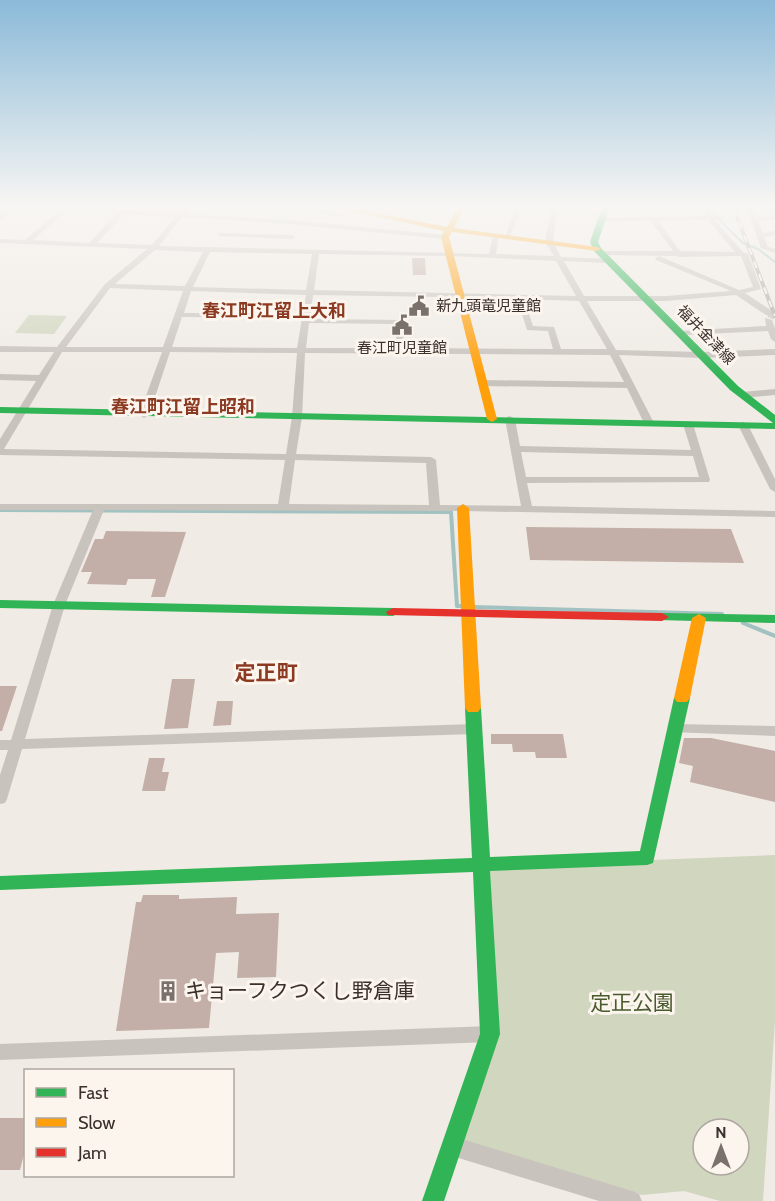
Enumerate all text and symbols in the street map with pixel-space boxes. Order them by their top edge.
public building icon: 新九頭竜児童館 [407,294,431,318]
place label: 新九頭竜児童館 [436,297,541,315]
district label: 春江町江留上大和 [202,300,346,322]
street label: 福井金津線 [673,302,739,368]
public building icon: 春江町児童館 [390,313,414,337]
place label: 春江町児童館 [357,339,447,357]
district label: 春江町江留上昭和 [111,396,255,418]
district label: 定正町 [235,660,298,685]
place label: キョーフクつくし野倉庫 [185,978,415,1003]
building icon: キョーフクつくし野倉庫 [156,979,180,1003]
park label: 定正公園 [590,990,674,1015]
legend [24,1069,234,1177]
text: Fast [78,1082,109,1104]
text: Slow [78,1112,115,1134]
north arrow [691,1117,751,1177]
text: N [715,1123,727,1142]
text: Jam [77,1142,107,1164]

